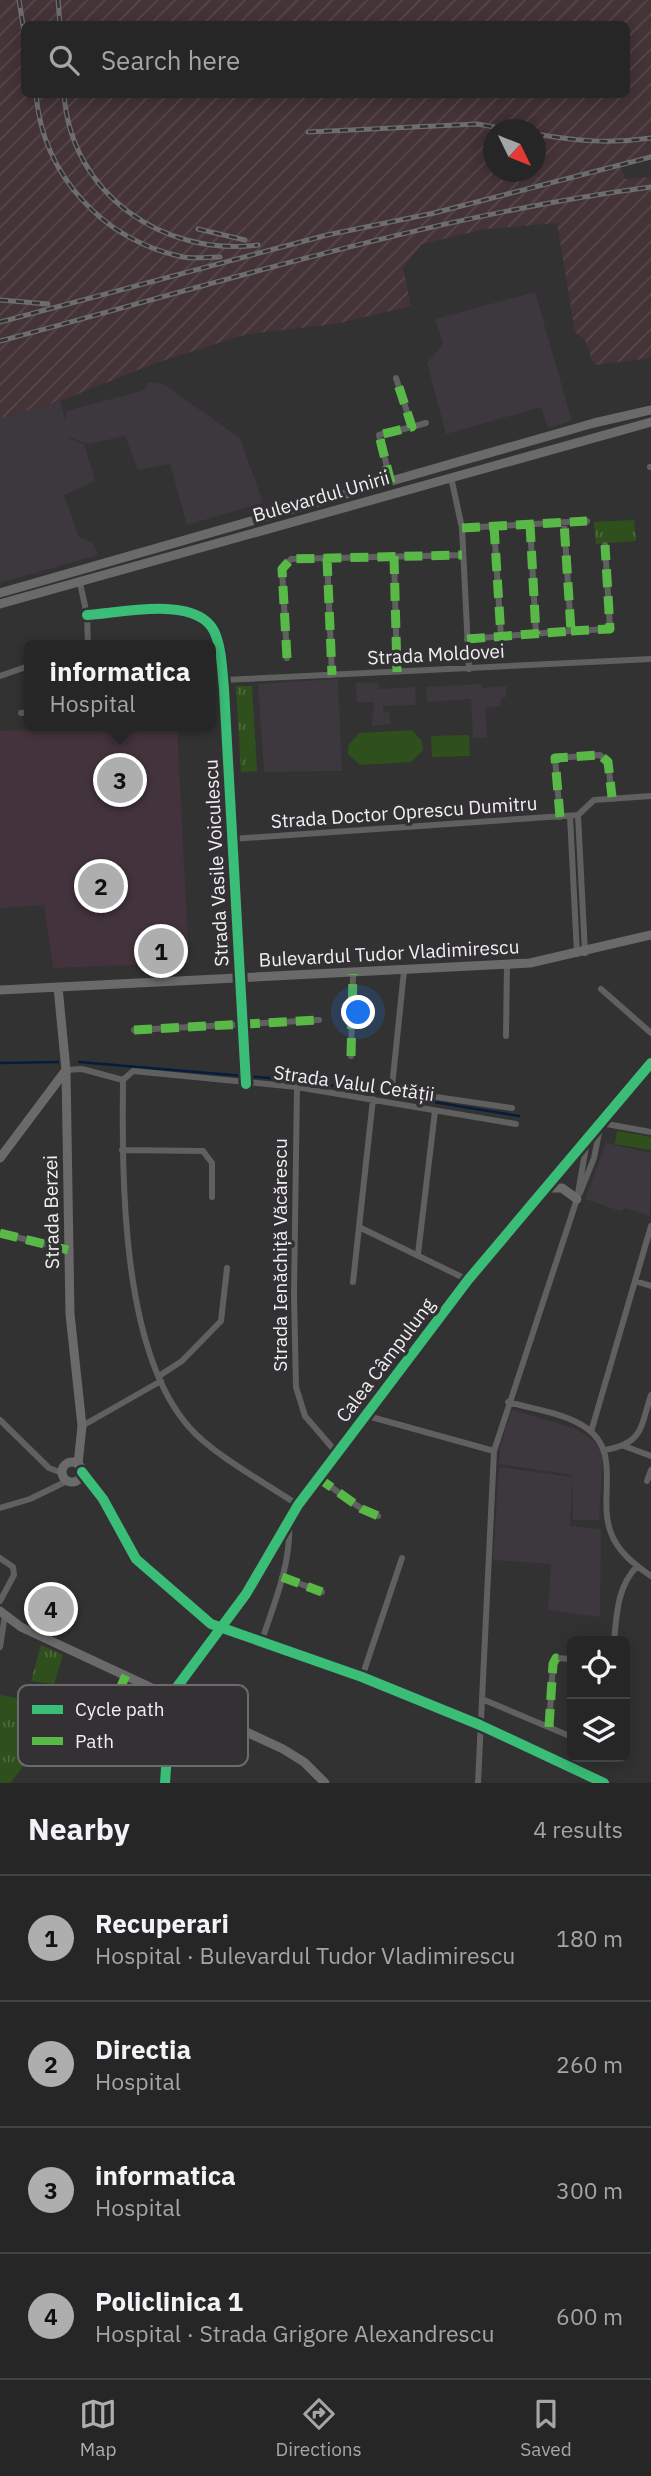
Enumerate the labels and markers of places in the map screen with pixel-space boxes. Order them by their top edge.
pin: 3 [97,754,143,806]
pin: 2 [78,860,124,912]
pin: 1 [138,925,184,977]
pin: 4 [28,1583,74,1635]

